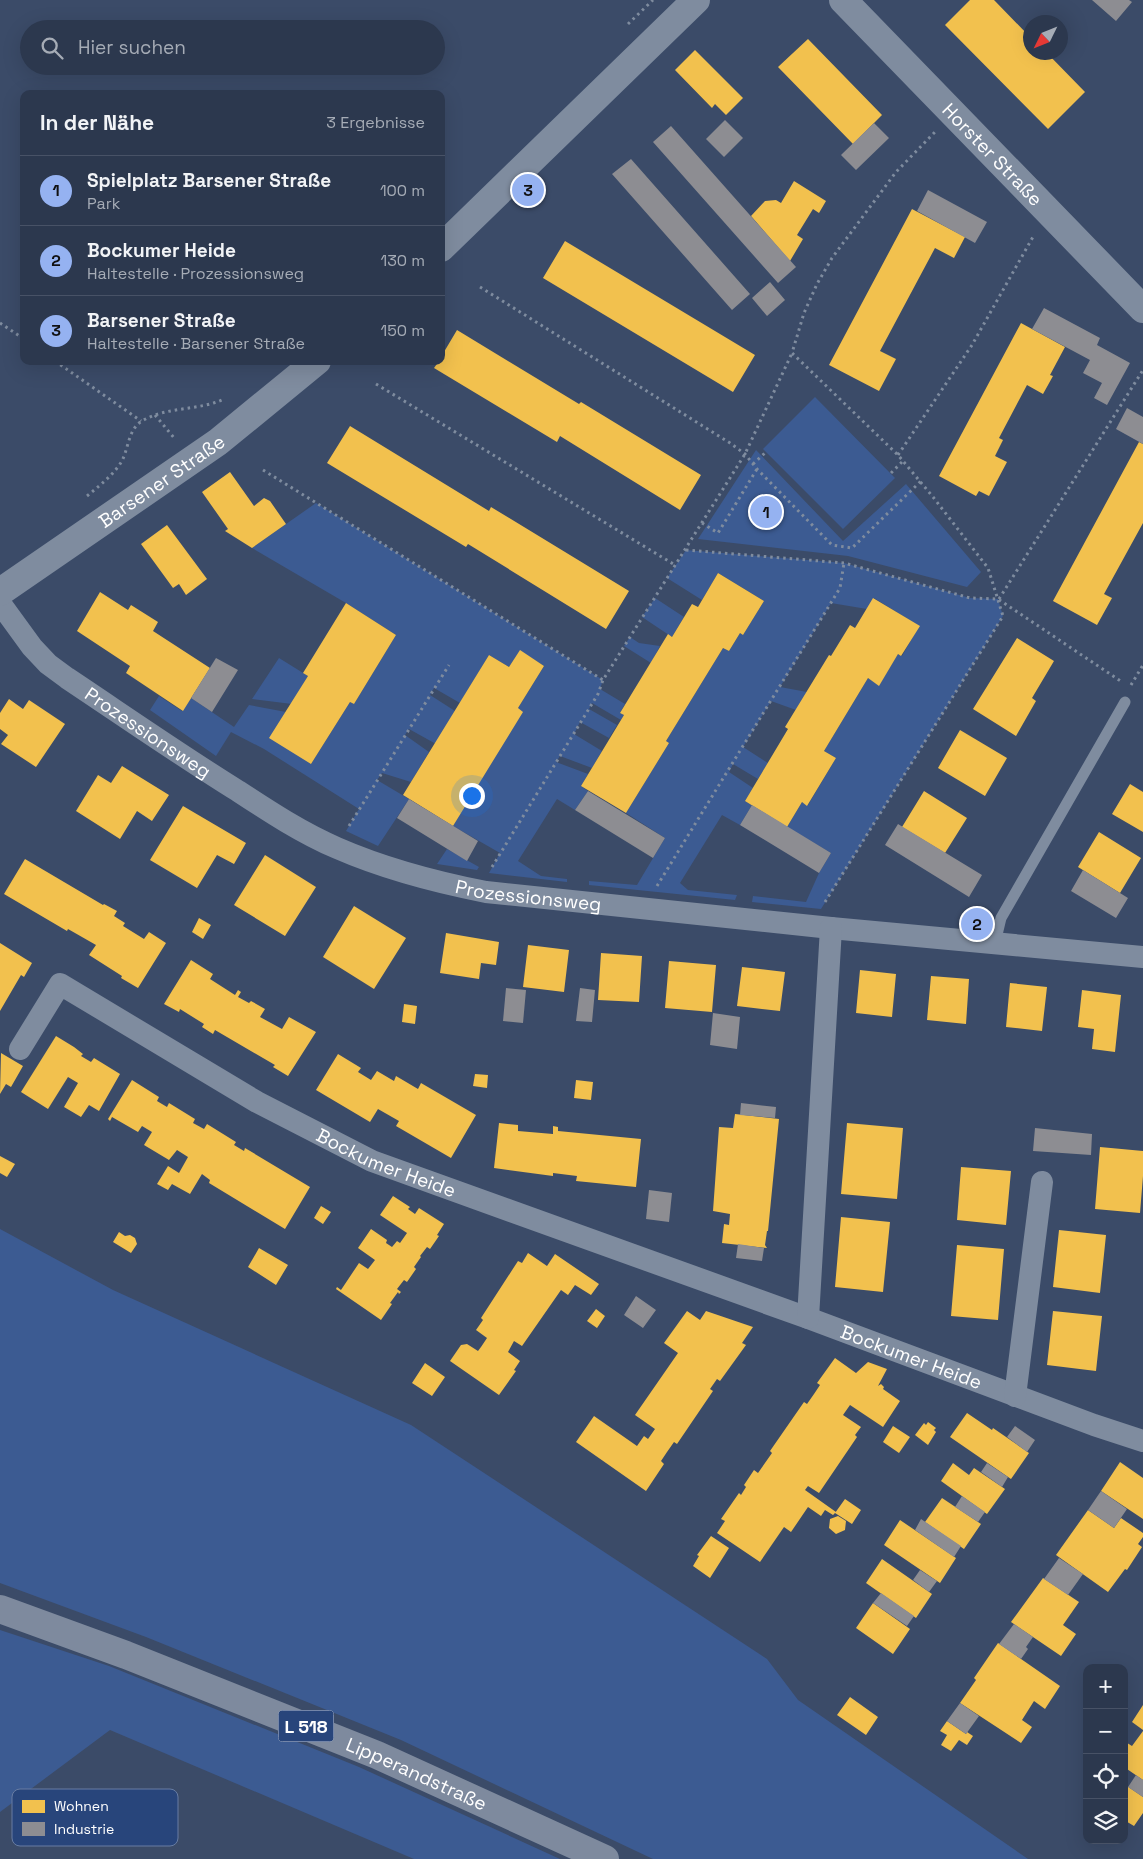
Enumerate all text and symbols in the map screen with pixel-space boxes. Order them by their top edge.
north arrow [1023,15,1068,60]
search box [20,20,445,75]
icon: search [38,34,66,62]
text: Hier suchen [78,35,186,60]
street label: Horster Straße [937,97,1048,211]
text: In der Nähe [40,109,154,136]
text: 3 Ergebnisse [326,112,425,133]
text: Spielplatz Barsener Straße [87,168,331,193]
pin: 3 [512,171,544,209]
text: 1 [52,180,60,201]
text: 100 m [380,180,425,201]
text: Park [87,193,120,214]
text: Bockumer Heide [87,238,236,263]
text: 2 [51,250,61,271]
text: 130 m [381,250,425,271]
text: Haltestelle · Prozessionsweg [87,263,304,284]
text: Barsener Straße [87,308,236,333]
text: 3 [51,320,61,341]
text: 150 m [381,320,425,341]
text: Haltestelle · Barsener Straße [87,333,305,354]
street label: Barsener Straße [93,429,230,533]
pin: 1 [750,493,782,531]
street label: Prozessionsweg [80,681,216,783]
your location [459,783,485,809]
street label: Prozessionsweg [453,873,603,916]
pin: 2 [961,905,993,943]
street label: Bockumer Heide [312,1122,459,1203]
street label: Bockumer Heide [837,1319,986,1395]
map controls [1083,1664,1128,1844]
button: + [1083,1664,1128,1709]
button: − [1083,1709,1128,1754]
road number: L 518 [278,1710,334,1742]
street label: Lipperandstraße [342,1731,491,1816]
button: locate [1083,1754,1128,1799]
legend [12,1789,178,1846]
text: Wohnen [54,1797,109,1815]
button: layers [1083,1799,1128,1844]
text: Industrie [54,1820,114,1838]

